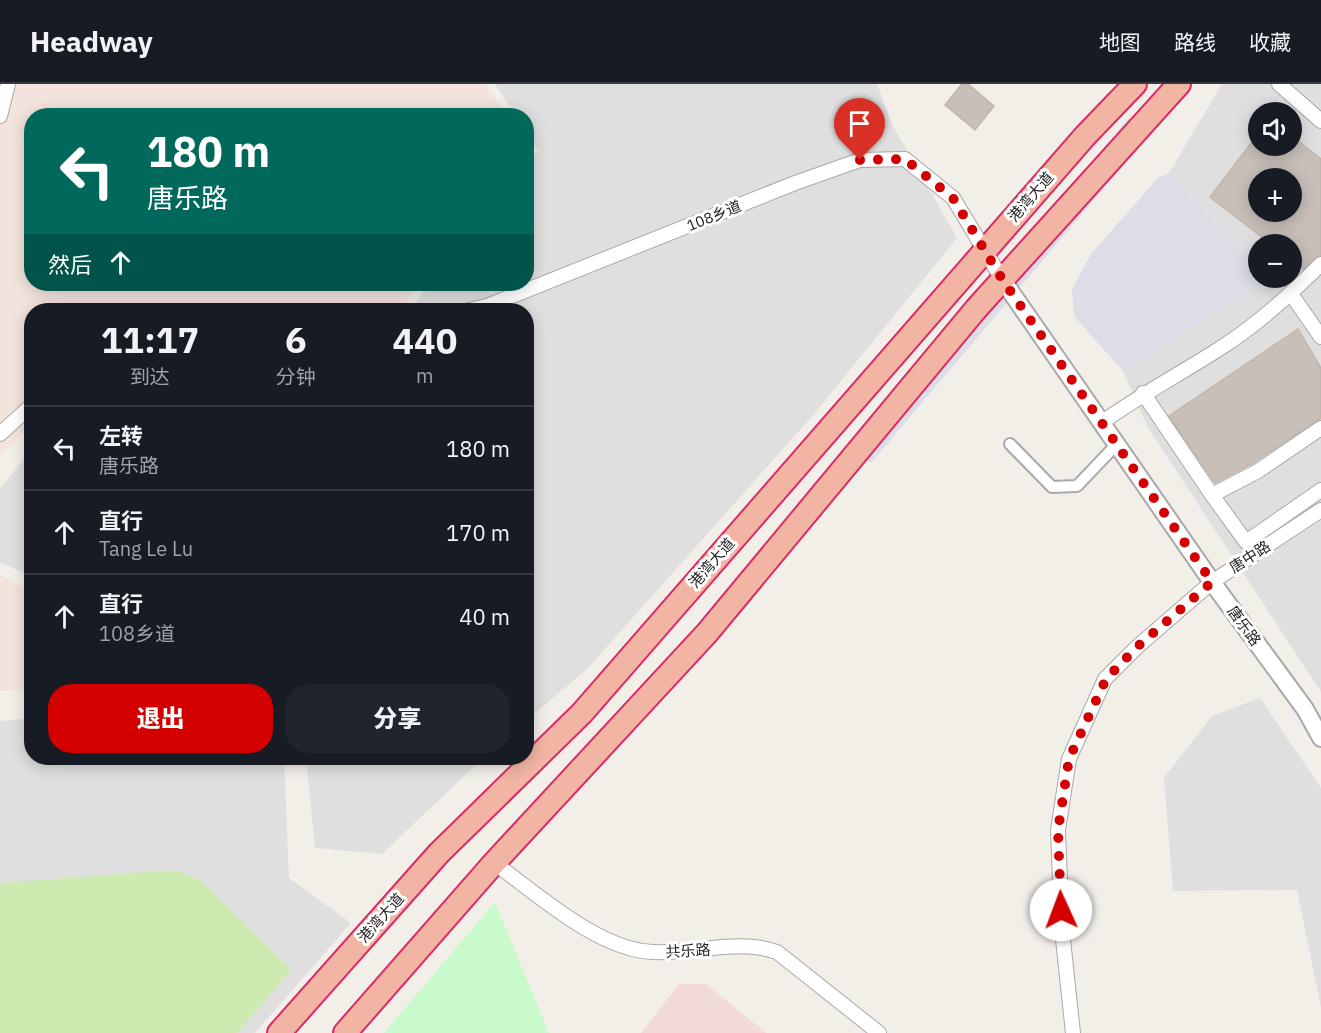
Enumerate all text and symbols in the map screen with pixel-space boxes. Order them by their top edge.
text: Headway [30,23,153,60]
text: 地图 [1099,28,1141,56]
text: 路线 [1174,28,1216,56]
text: 收藏 [1249,28,1291,56]
pin [834,98,885,160]
map controls [1248,102,1302,288]
button: sound [1248,102,1302,156]
icon: arrive [843,107,876,140]
text: 180 m [147,124,270,179]
icon: left [48,132,126,210]
street label: 港湾大道 [1004,168,1057,226]
button: + [1248,168,1302,222]
text: 唐乐路 [147,180,228,215]
street label: 108乡道 [684,196,744,235]
button: − [1248,234,1302,288]
icon: ahead [104,246,137,279]
text: 然后 [48,250,92,279]
text: 11:17 [101,316,199,363]
text: 6 [285,316,307,363]
text: 440 [392,317,457,364]
text: m [416,362,434,389]
text: 到达 [130,363,170,390]
text: 分钟 [276,363,316,390]
text: 左转 [99,421,143,450]
icon: left [48,432,81,465]
text: 180 m [446,434,510,463]
text: 唐乐路 [99,452,159,479]
text: 直行 [99,506,143,535]
icon: ahead [48,516,81,549]
text: 170 m [446,518,510,547]
street label: 港湾大道 [685,534,738,592]
text: Tang Le Lu [99,535,193,562]
street label: 唐中路 [1226,536,1274,577]
text: 直行 [99,589,143,618]
icon: ahead [48,600,81,633]
text: 40 m [459,602,510,631]
street label: 唐乐路 [1223,602,1265,649]
text: 108乡道 [99,620,175,647]
button: 退出 [48,684,273,753]
button: 分享 [285,684,510,753]
position arrow [1029,878,1093,942]
street label: 港湾大道 [353,889,408,946]
street label: 共乐路 [665,940,711,961]

